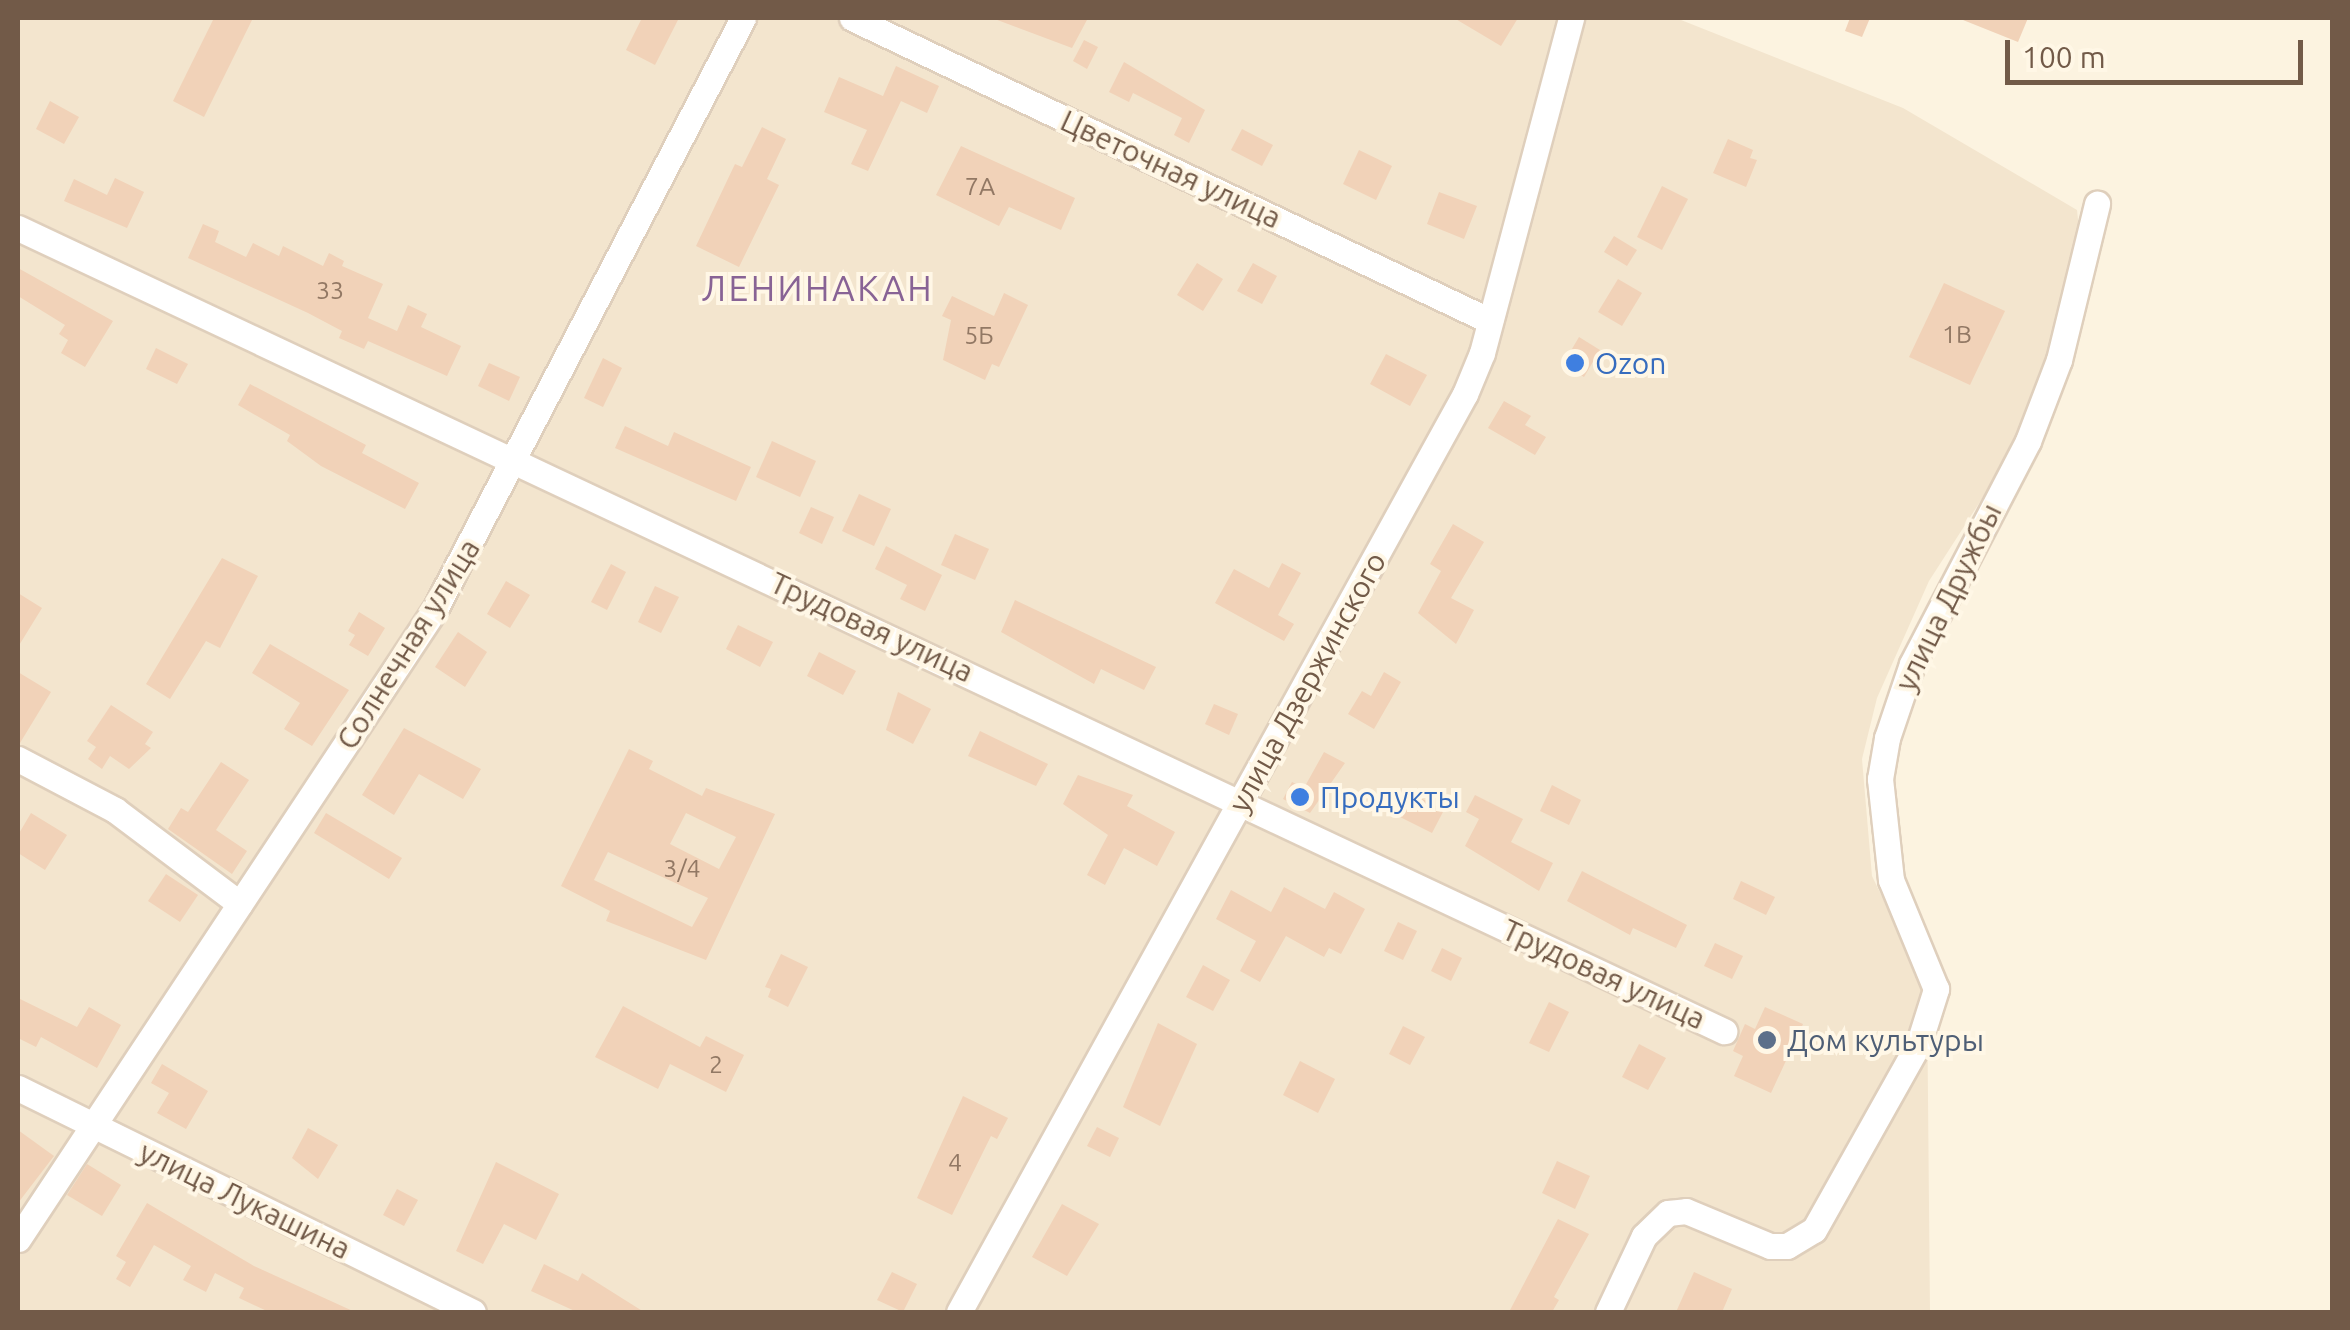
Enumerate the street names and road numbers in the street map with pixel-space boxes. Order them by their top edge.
street label: Цветочная улица [1055,102,1287,236]
street label: улица Дружбы [1887,497,2009,697]
street label: Солнечная улица [329,532,487,756]
street label: улица Дзержинского [1221,546,1393,818]
street label: Трудовая улица [765,564,979,690]
street label: Трудовая улица [1497,911,1711,1037]
street label: улица Лукашина [134,1133,356,1267]

